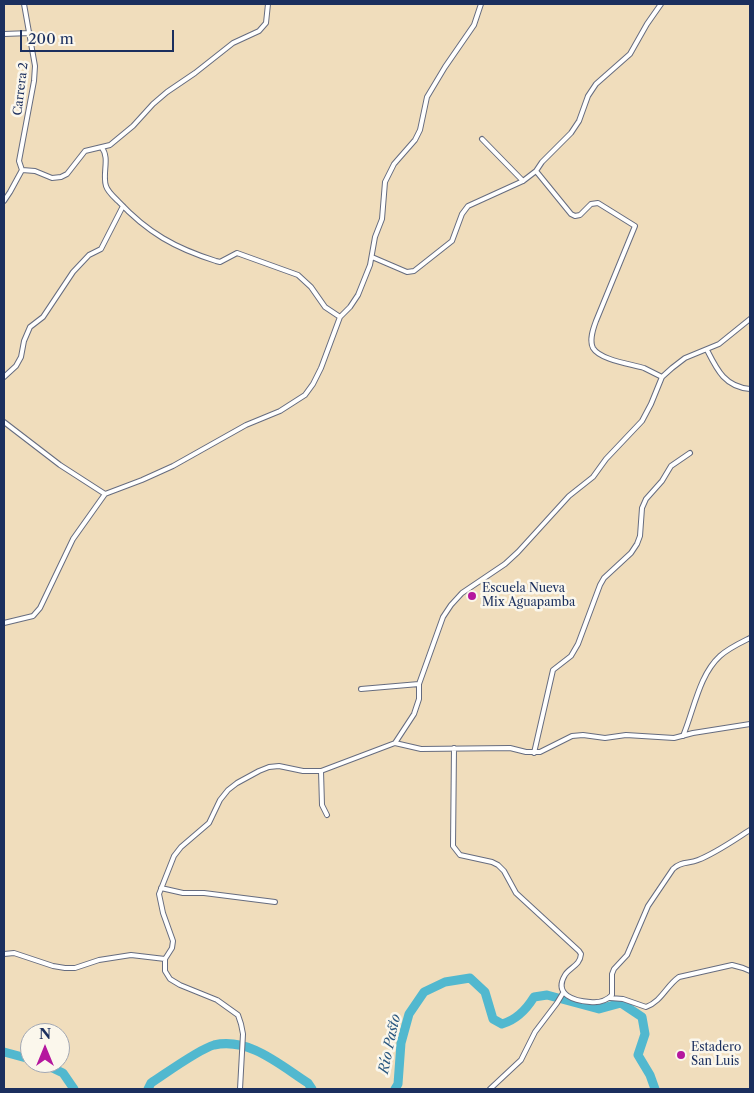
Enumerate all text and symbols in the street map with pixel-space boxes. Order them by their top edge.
scale bar [22,20,176,52]
text: 200 m [28,29,74,48]
street label: Carrera 2 [11,61,31,117]
place label: Escuela Nueva Mix Aguapamba [482,582,575,610]
marker: Escuela Nueva Mix Aguapamba [466,590,478,602]
water label: Río Pasto [375,1013,405,1075]
north arrow [20,1023,70,1073]
text: N [39,1025,51,1043]
place label: Estadero San Luis [691,1041,741,1069]
marker: Estadero San Luis [675,1049,687,1061]

